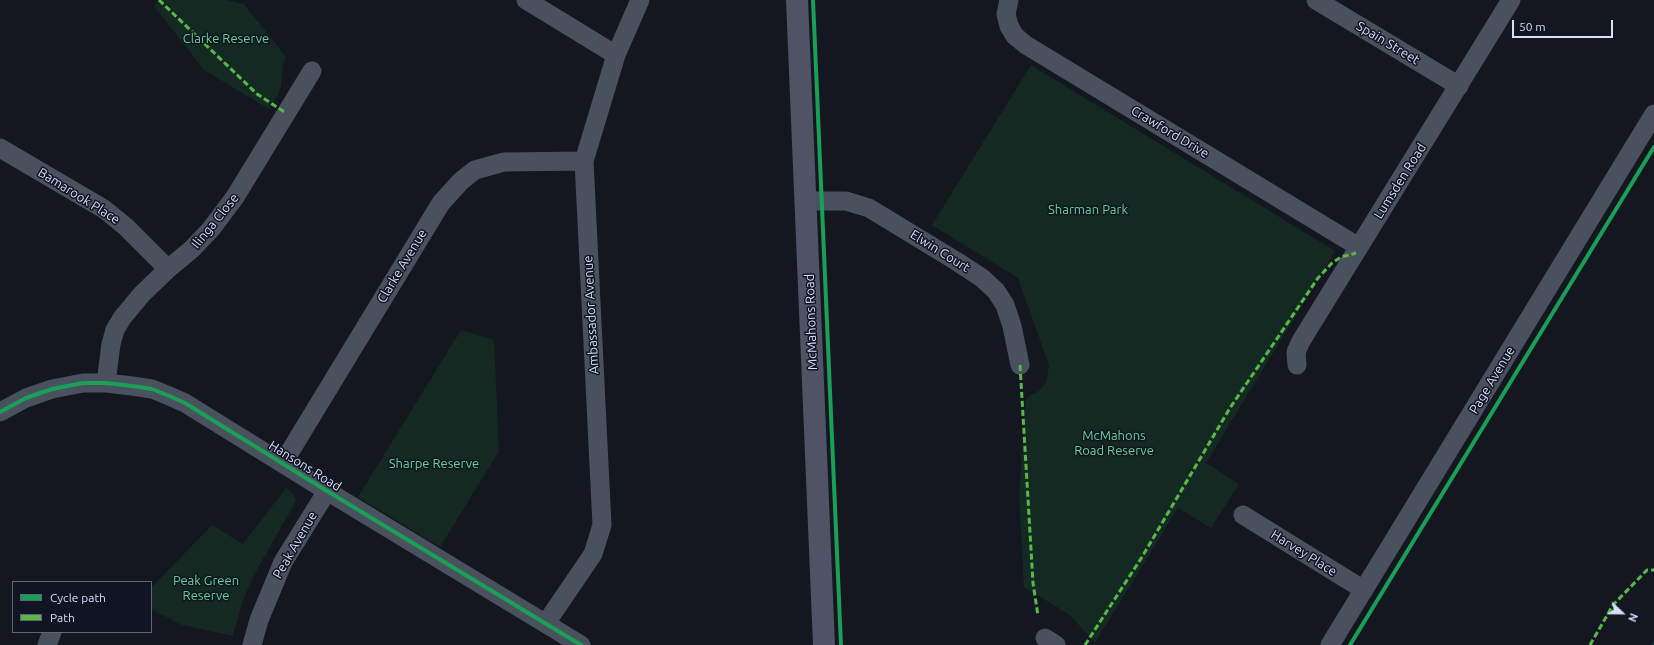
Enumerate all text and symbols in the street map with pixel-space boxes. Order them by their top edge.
scale bar [1514,12,1615,38]
street label: Spain Street [1354,18,1422,68]
text: 50 m [1519,20,1546,33]
park label: Clarke Reserve [183,31,269,47]
street label: Crawford Drive [1128,103,1212,161]
street label: Lumsden Road [1371,140,1429,222]
street label: Bamarook Place [35,165,123,227]
street label: Ilinga Close [188,190,242,252]
park label: Sharman Park [1048,202,1128,218]
street label: Clarke Avenue [374,226,430,306]
street label: Elwin Court [907,227,973,275]
street label: Ambassador Avenue [580,255,602,375]
street label: McMahons Road [802,274,820,370]
street label: Page Avenue [1466,344,1518,416]
park label: McMahons Road Reserve [1074,428,1154,459]
street label: Hansons Road [266,438,344,494]
park label: Sharpe Reserve [389,456,479,472]
street label: Peak Avenue [270,509,320,581]
street label: Harvey Place [1268,527,1340,579]
park label: Peak Green Reserve [173,573,239,604]
legend [12,581,152,633]
text: Cycle path [50,591,106,604]
north arrow [1602,593,1642,633]
text: Path [50,611,75,624]
text: N [1626,611,1640,624]

